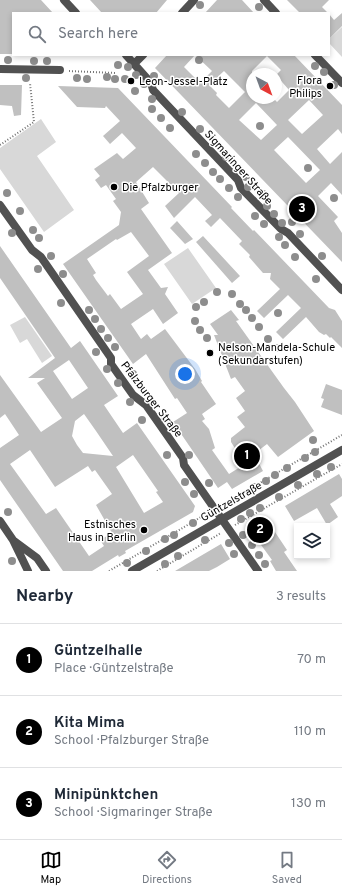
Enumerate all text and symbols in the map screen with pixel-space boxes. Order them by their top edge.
search box [12,12,330,56]
icon: search [26,23,48,45]
text: Search here [58,25,138,44]
north arrow [246,68,282,104]
place label: Flora Philips [289,74,322,101]
place label: Leon-Jessel-Platz [139,75,228,89]
marker: Leon-Jessel-Platz [126,76,136,86]
marker: Flora Philips [325,81,335,91]
street label: Sigmaringer Straße [201,128,275,208]
place label: Die Pfalzburger [122,181,199,195]
marker: Die Pfalzburger [109,182,119,192]
pin: 3 [289,194,315,224]
place label: Nelson-Mandela-Schule (Sekundarstufen) [218,341,335,368]
marker: Nelson-Mandela-Schule (Sekundarstufen) [205,348,215,358]
street label: Pfalzburger Straße [117,359,185,440]
your location [175,364,195,384]
pin: 1 [234,441,260,471]
street label: Güntzelstraße [198,479,265,525]
pin: 2 [247,515,273,545]
place label: Estnisches Haus in Berlin [68,518,136,545]
map controls [294,523,330,559]
button: layers [294,523,330,559]
marker: Estnisches Haus in Berlin [139,525,149,535]
text: Nearby [16,586,73,608]
text: 3 results [276,589,326,605]
text: Güntzelhalle [54,642,143,661]
text: 1 [26,652,32,668]
text: 70 m [297,652,326,668]
text: Place · Güntzelstraße [54,661,174,677]
text: Kita Mima [54,714,125,733]
text: 2 [25,724,33,740]
text: 110 m [294,724,326,740]
text: School · Pfalzburger Straße [54,733,209,749]
text: Minipünktchen [54,786,158,805]
text: 3 [25,796,33,812]
text: 130 m [291,796,326,812]
text: School · Sigmaringer Straße [54,805,213,821]
tab: Map [40,849,62,887]
tab: Directions [142,849,192,887]
tab: Saved [272,849,302,887]

